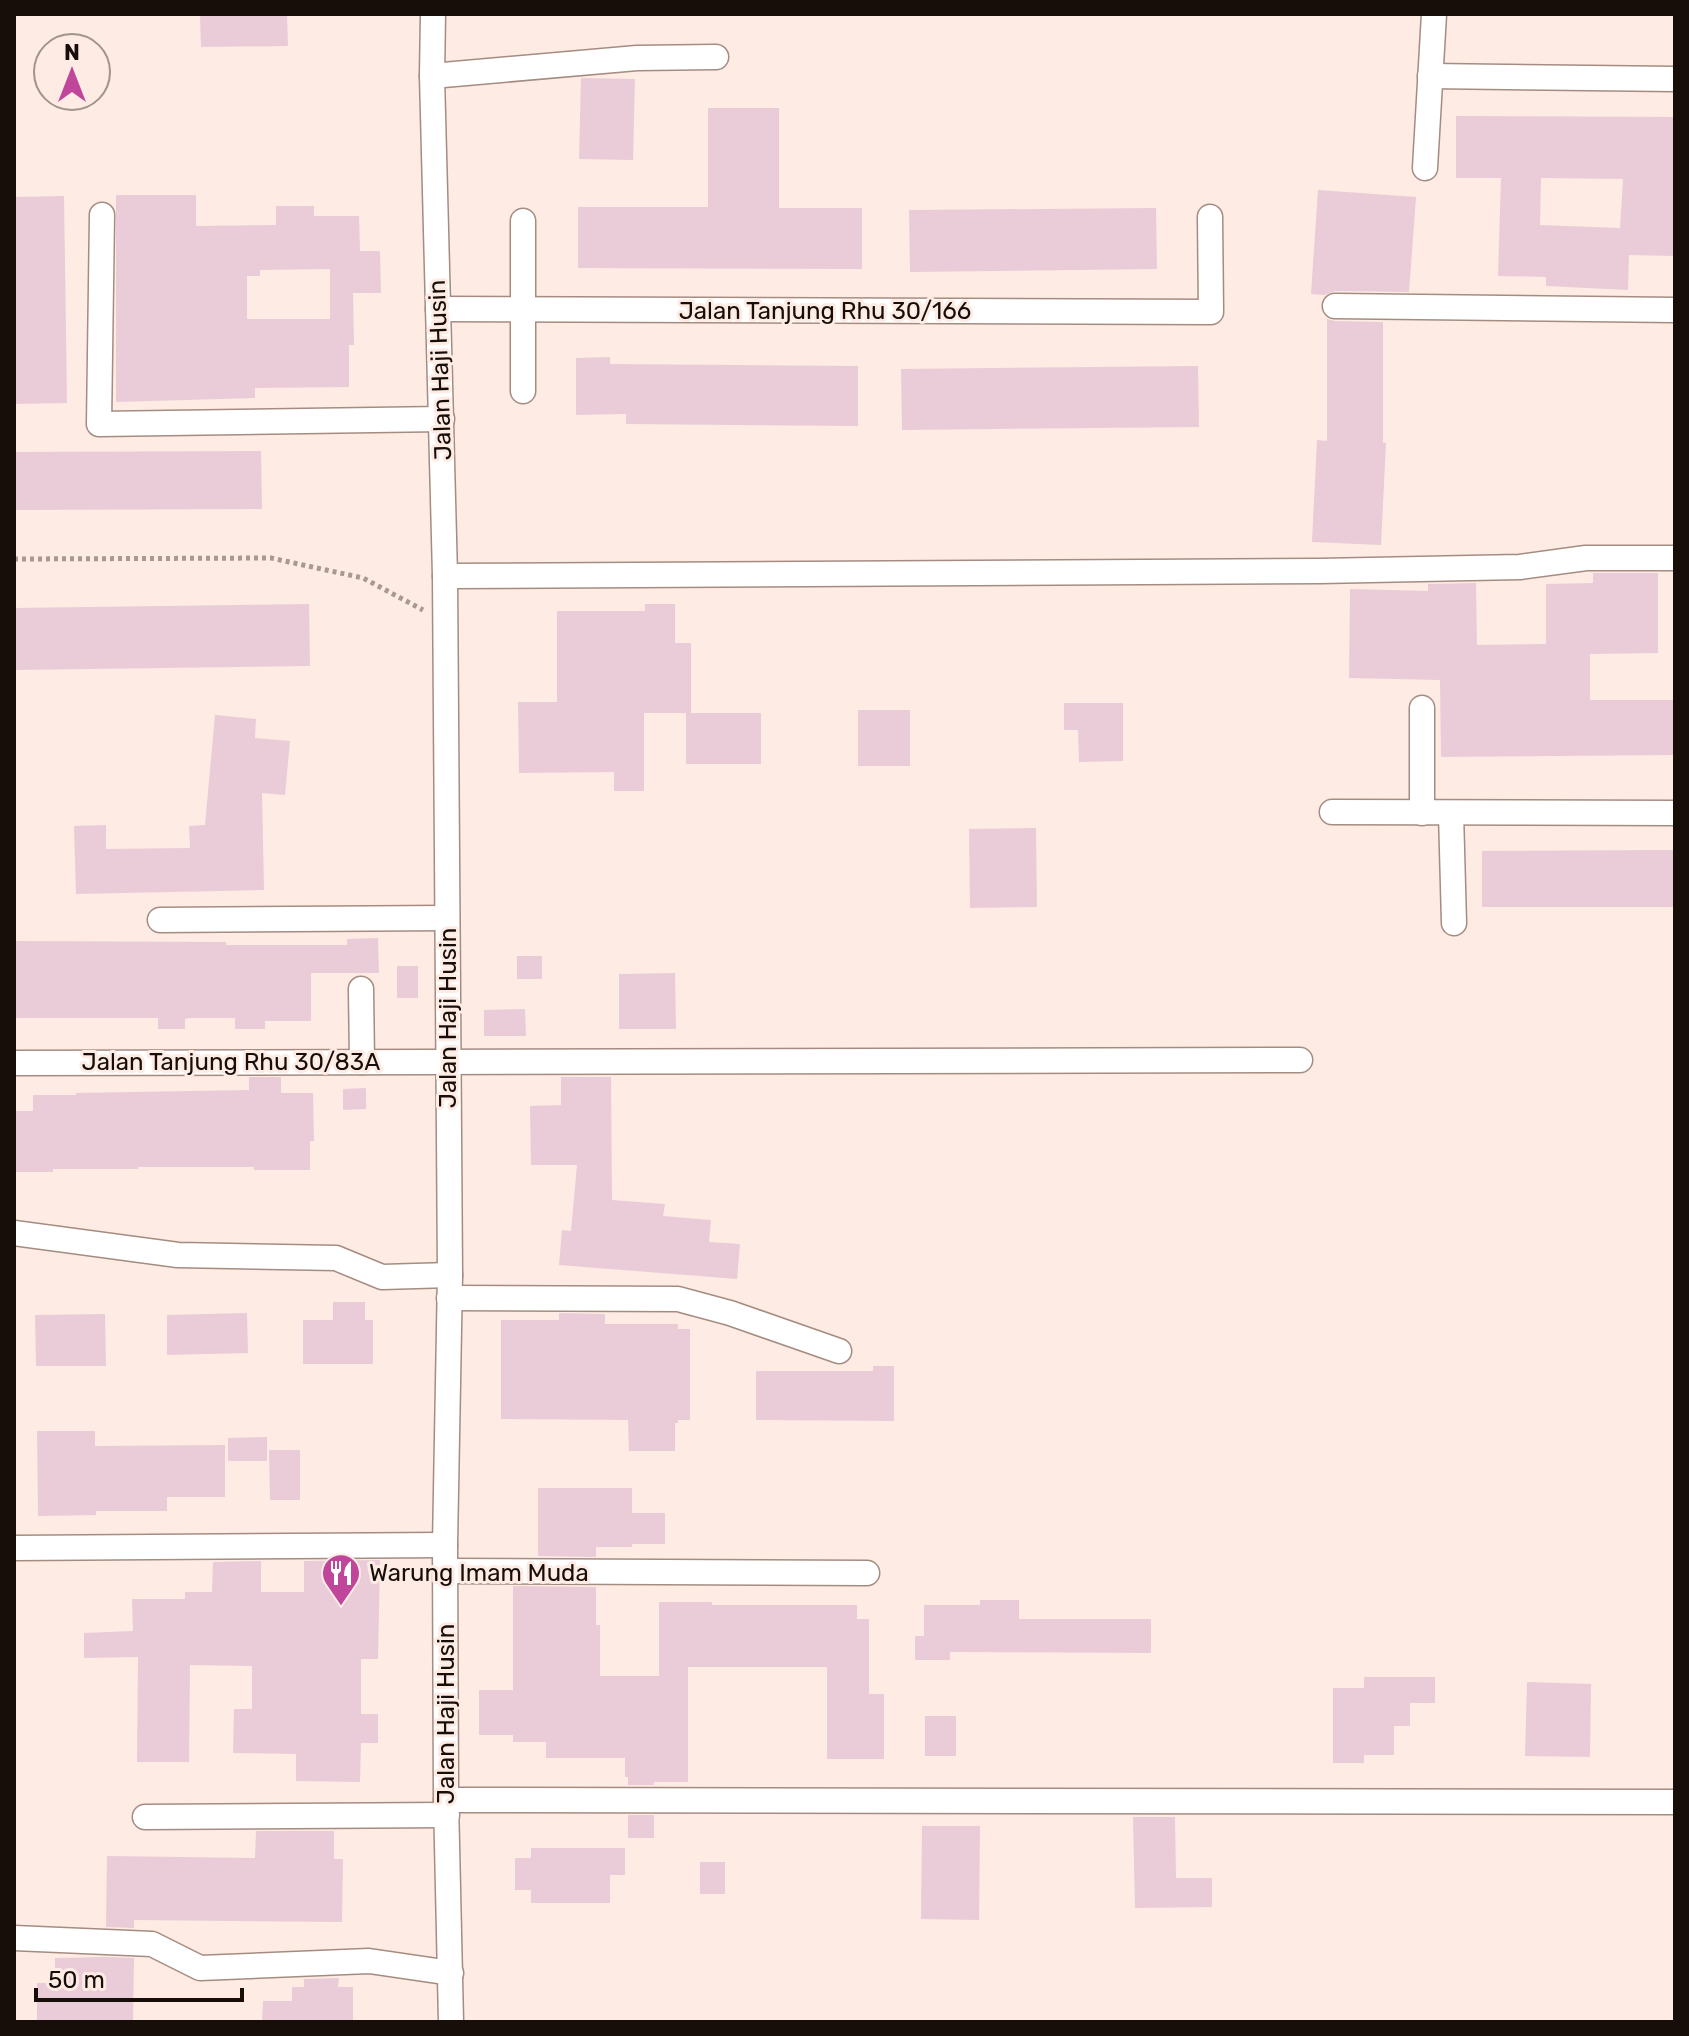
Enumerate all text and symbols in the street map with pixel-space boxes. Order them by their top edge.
north arrow [32,32,112,112]
text: N [64,39,80,66]
street label: Jalan Haji Husin [423,279,457,461]
street label: Jalan Tanjung Rhu 30/166 [679,297,971,325]
street label: Jalan Haji Husin [434,928,462,1108]
street label: Jalan Tanjung Rhu 30/83A [82,1048,380,1076]
restaurant icon: Warung Imam Muda [320,1552,362,1607]
place label: Warung Imam Muda [369,1559,589,1587]
street label: Jalan Haji Husin [432,1624,460,1804]
scale bar [36,1952,242,2002]
text: 50 m [48,1966,105,1994]

